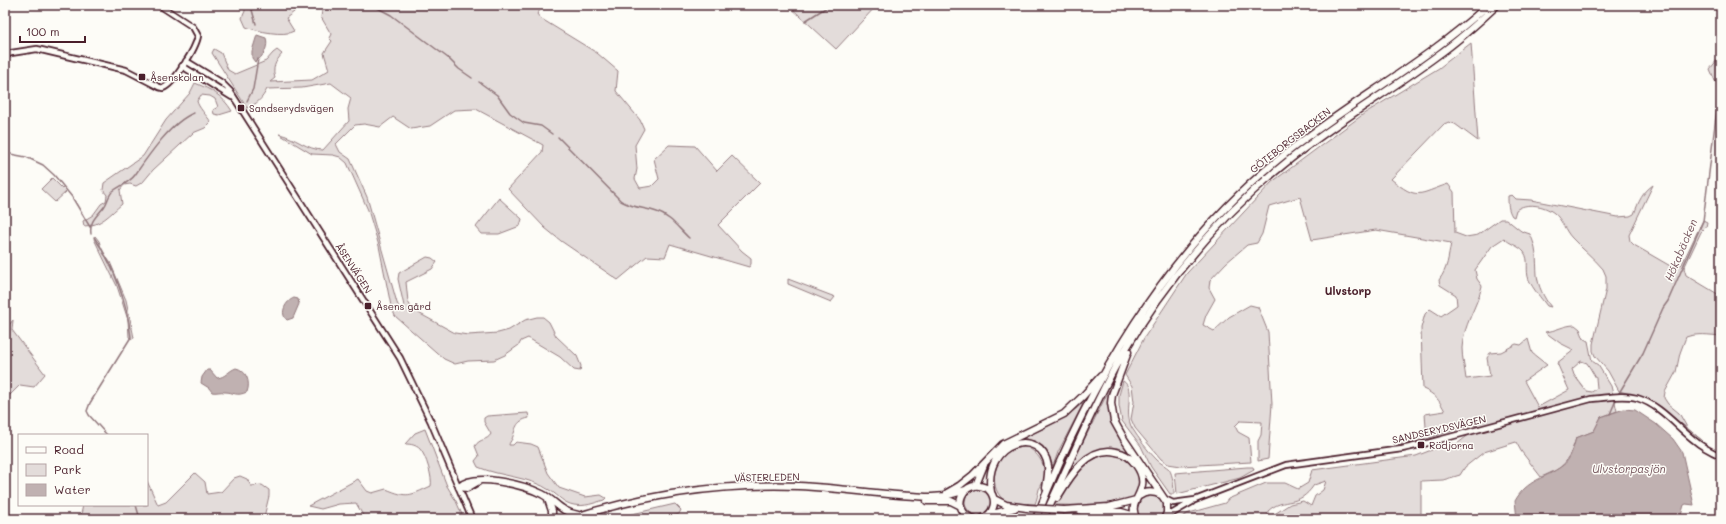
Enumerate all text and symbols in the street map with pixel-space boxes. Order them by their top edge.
scale bar [20,18,85,44]
text: 100 m [26,23,60,39]
place label: Åsenskolan [150,70,204,84]
marker: Åsenskolan [137,72,147,82]
place label: Sandserydsvägen [249,101,334,115]
marker: Sandserydsvägen [236,103,246,113]
street label: GÖTEBORGSBACKEN [1247,104,1333,176]
water label: Hökabäcken [1661,216,1700,283]
street label: ÅSENVÄGEN [332,240,376,296]
district label: Ulvstorp [1325,283,1371,298]
place label: Åsens gård [376,299,431,313]
marker: Åsens gård [363,301,373,311]
street label: SANDSERYDSVÄGEN [1391,411,1487,447]
legend [18,434,148,506]
place label: Rödjorna [1429,438,1474,452]
marker: Rödjorna [1416,440,1426,450]
text: Road [54,441,84,457]
text: Park [54,461,81,477]
water label: Ulvstorpasjön [1592,461,1666,476]
street label: VÄSTERLEDEN [734,469,800,485]
text: Water [54,481,91,497]

